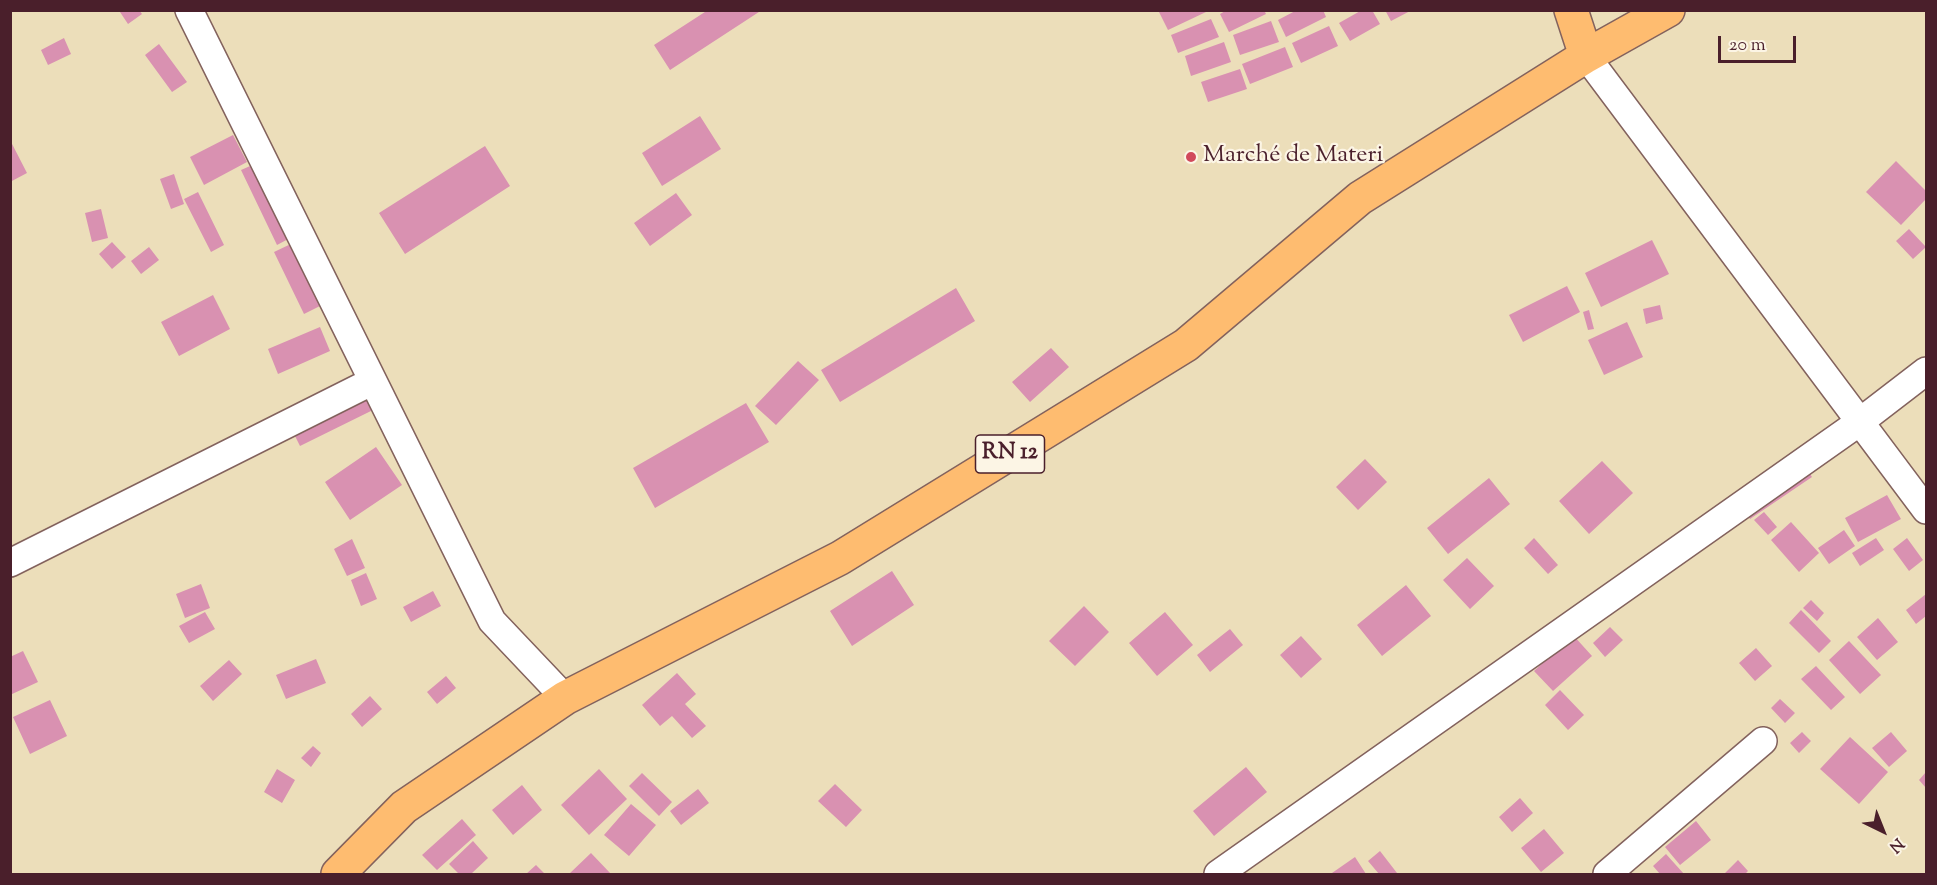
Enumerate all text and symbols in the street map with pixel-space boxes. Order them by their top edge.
scale bar [1721,24,1799,62]
text: 20 m [1729,33,1766,59]
place label: Marché de Materi [1203,143,1383,171]
marker: Marché de Materi [1184,150,1198,164]
road number: RN 12 [976,435,1044,473]
north arrow [1853,801,1913,861]
text: N [1883,832,1908,857]

